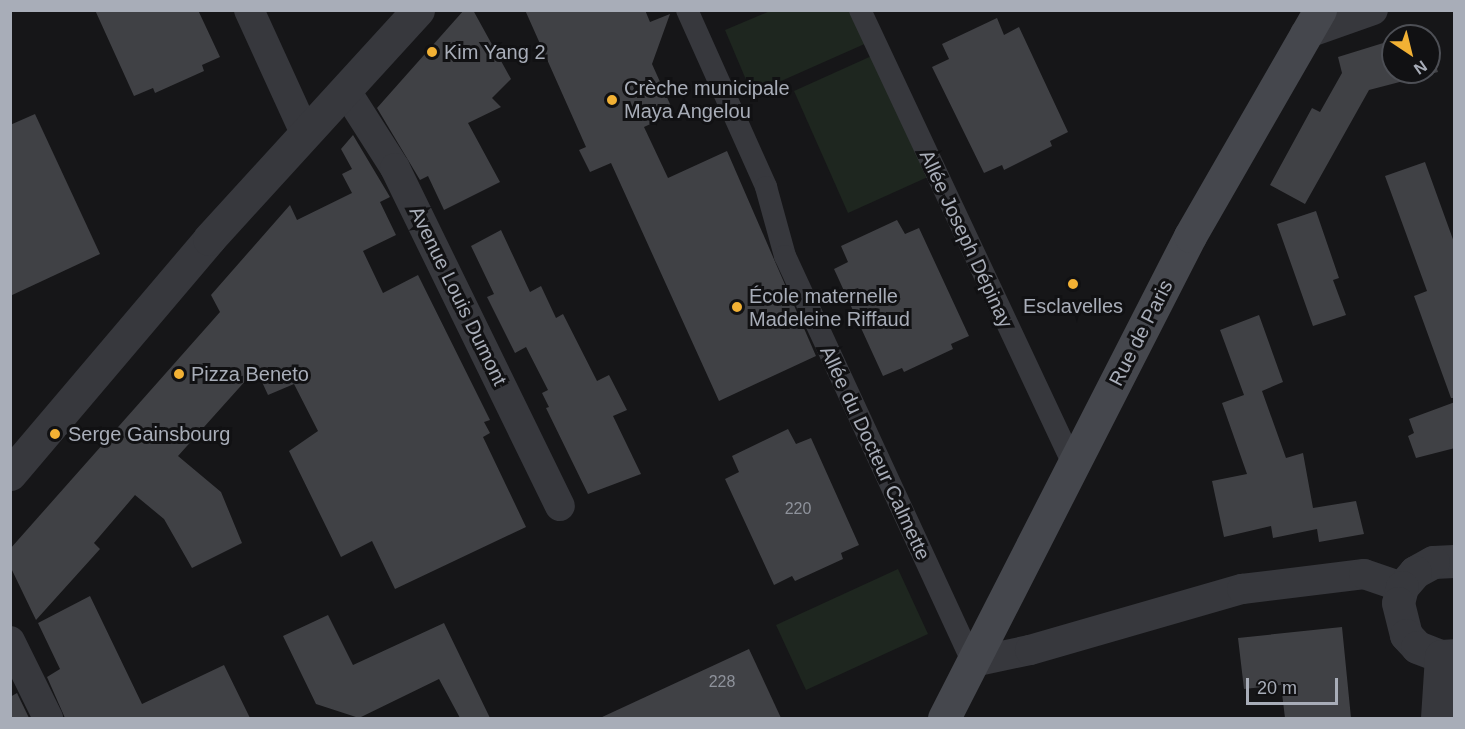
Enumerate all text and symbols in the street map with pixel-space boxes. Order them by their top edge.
north arrow [1381,24,1441,84]
place label: Kim Yang 2 [444,40,546,64]
marker: Kim Yang 2 [425,45,439,59]
text: N [1411,57,1430,78]
place label: Crèche municipale Maya Angelou [624,77,790,124]
marker: Crèche municipale Maya Angelou [605,93,619,107]
street label: Allée Joseph Dépinay [914,146,1018,332]
street label: Avenue Louis Dumont [404,202,512,390]
street label: Rue de Paris [1104,276,1178,390]
marker: Esclavelles [1066,277,1080,291]
place label: École maternelle Madeleine Riffaud [749,284,910,331]
place label: Esclavelles [1023,294,1123,318]
marker: École maternelle Madeleine Riffaud [730,300,744,314]
street label: Allée du Docteur Calmette [815,342,935,564]
place label: Pizza Beneto [191,362,309,386]
marker: Pizza Beneto [172,367,186,381]
place label: Serge Gainsbourg [68,422,230,446]
marker: Serge Gainsbourg [46,425,64,443]
house number: 220 [785,499,811,519]
scale bar [1249,666,1340,704]
house number: 228 [709,672,735,692]
text: 20 m [1257,678,1297,698]

